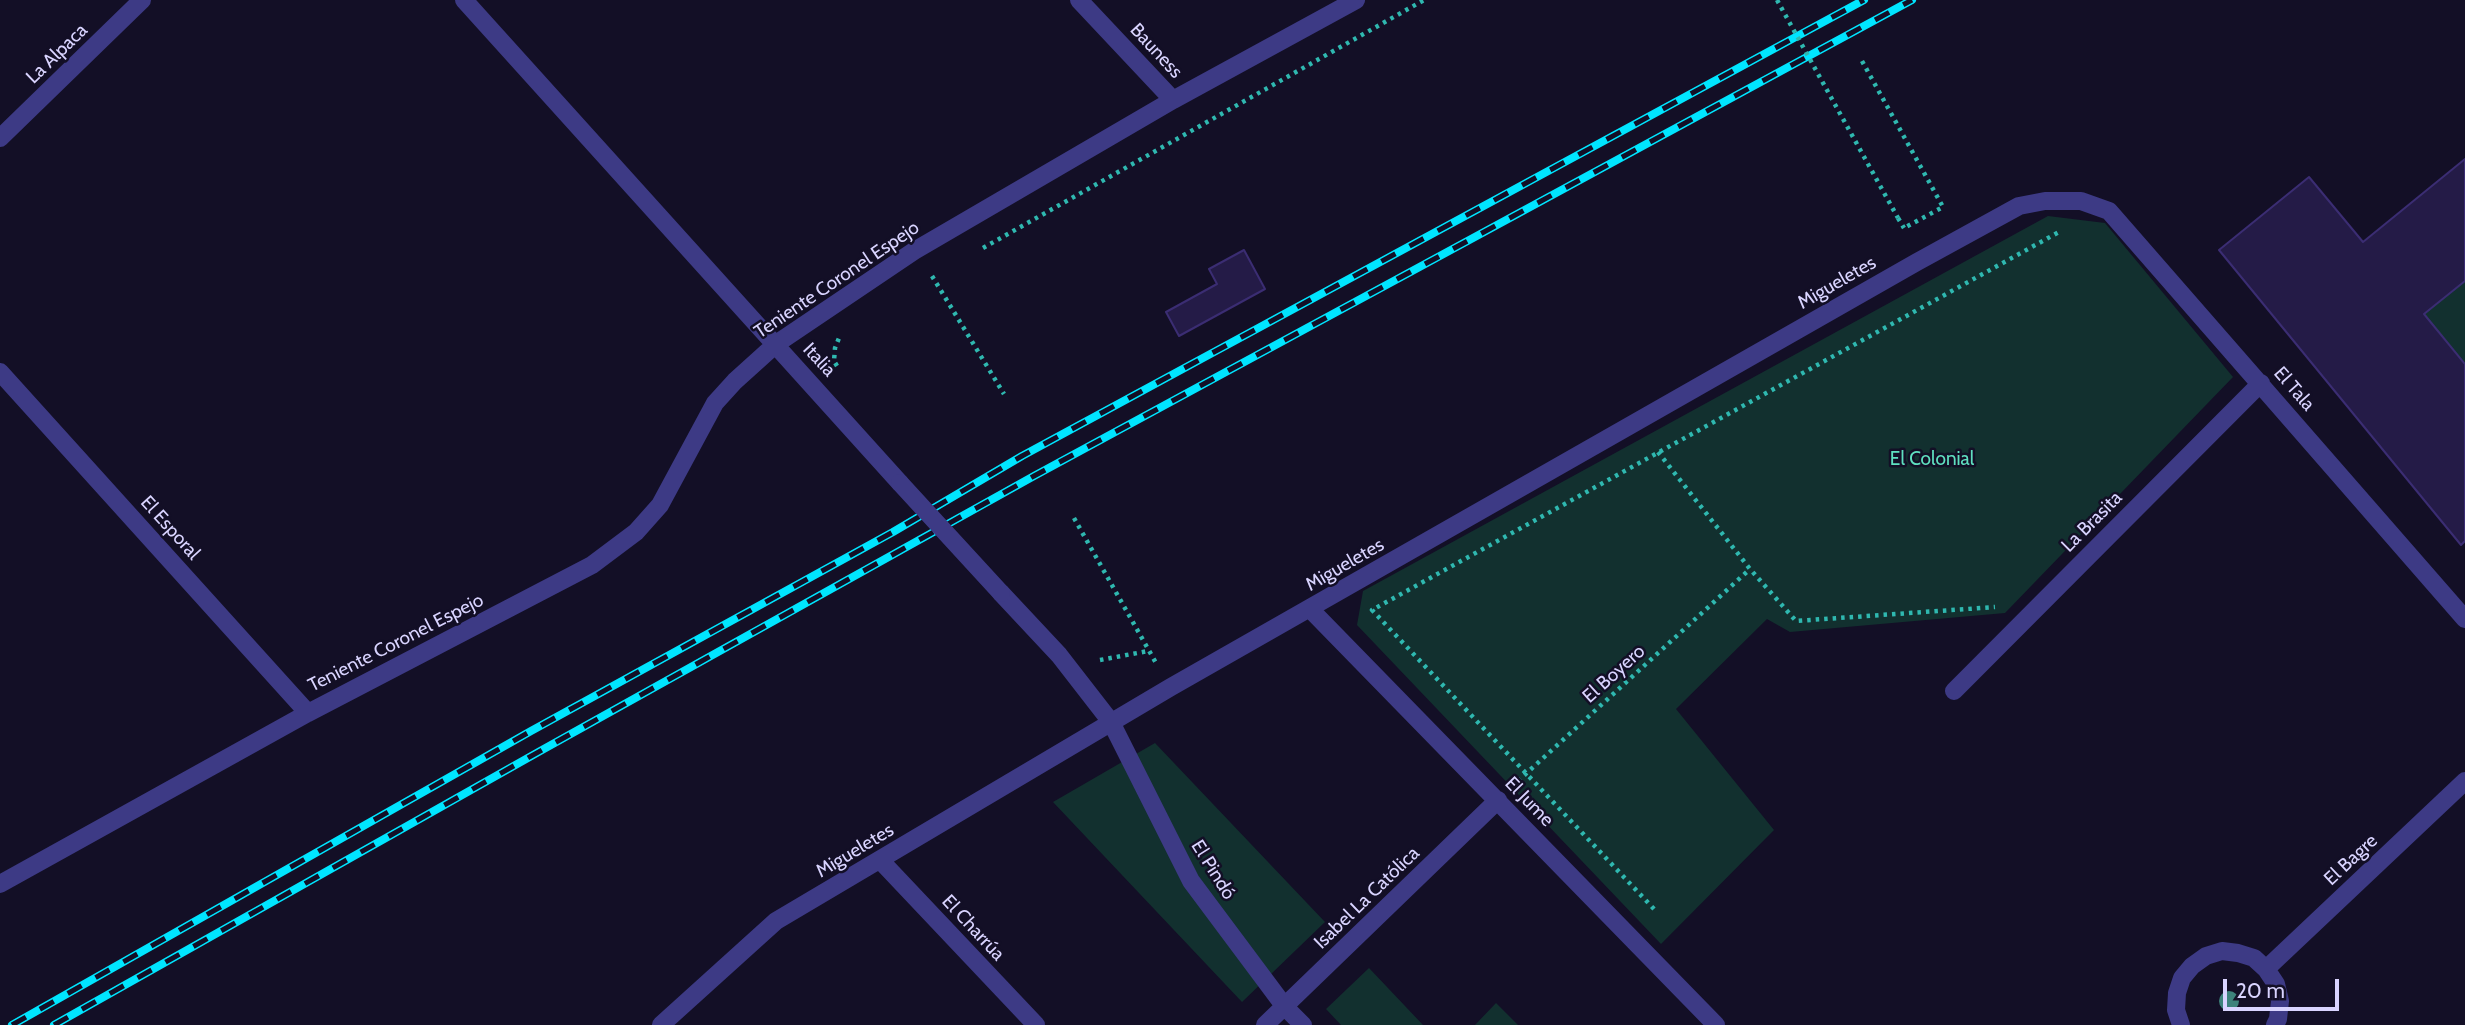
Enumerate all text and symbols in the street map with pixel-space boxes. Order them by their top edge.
street label: La Alpaca [22,19,92,89]
street label: Bauness [1125,19,1187,83]
street label: Teniente Coronel Espejo [750,216,924,344]
street label: Migueletes [1794,252,1880,314]
street label: Italia [798,338,840,382]
street label: El Tala [2269,362,2319,416]
park label: El Colonial [1890,448,1974,470]
street label: La Brasita [2057,487,2127,557]
street label: El Esporal [135,491,205,565]
street label: Migueletes [1302,534,1388,596]
street label: Teniente Coronel Espejo [304,589,488,697]
street label: El Boyero [1578,640,1650,708]
street label: El Jume [1500,772,1558,832]
street label: Migueletes [812,819,898,883]
street label: El Bagre [2320,830,2382,890]
street label: El Pindó [1186,836,1240,904]
street label: Isabel La Católica [1310,842,1424,954]
street label: El Charrúa [937,890,1009,966]
scale bar [2227,965,2342,1009]
text: 20 m [2236,978,2285,1003]

